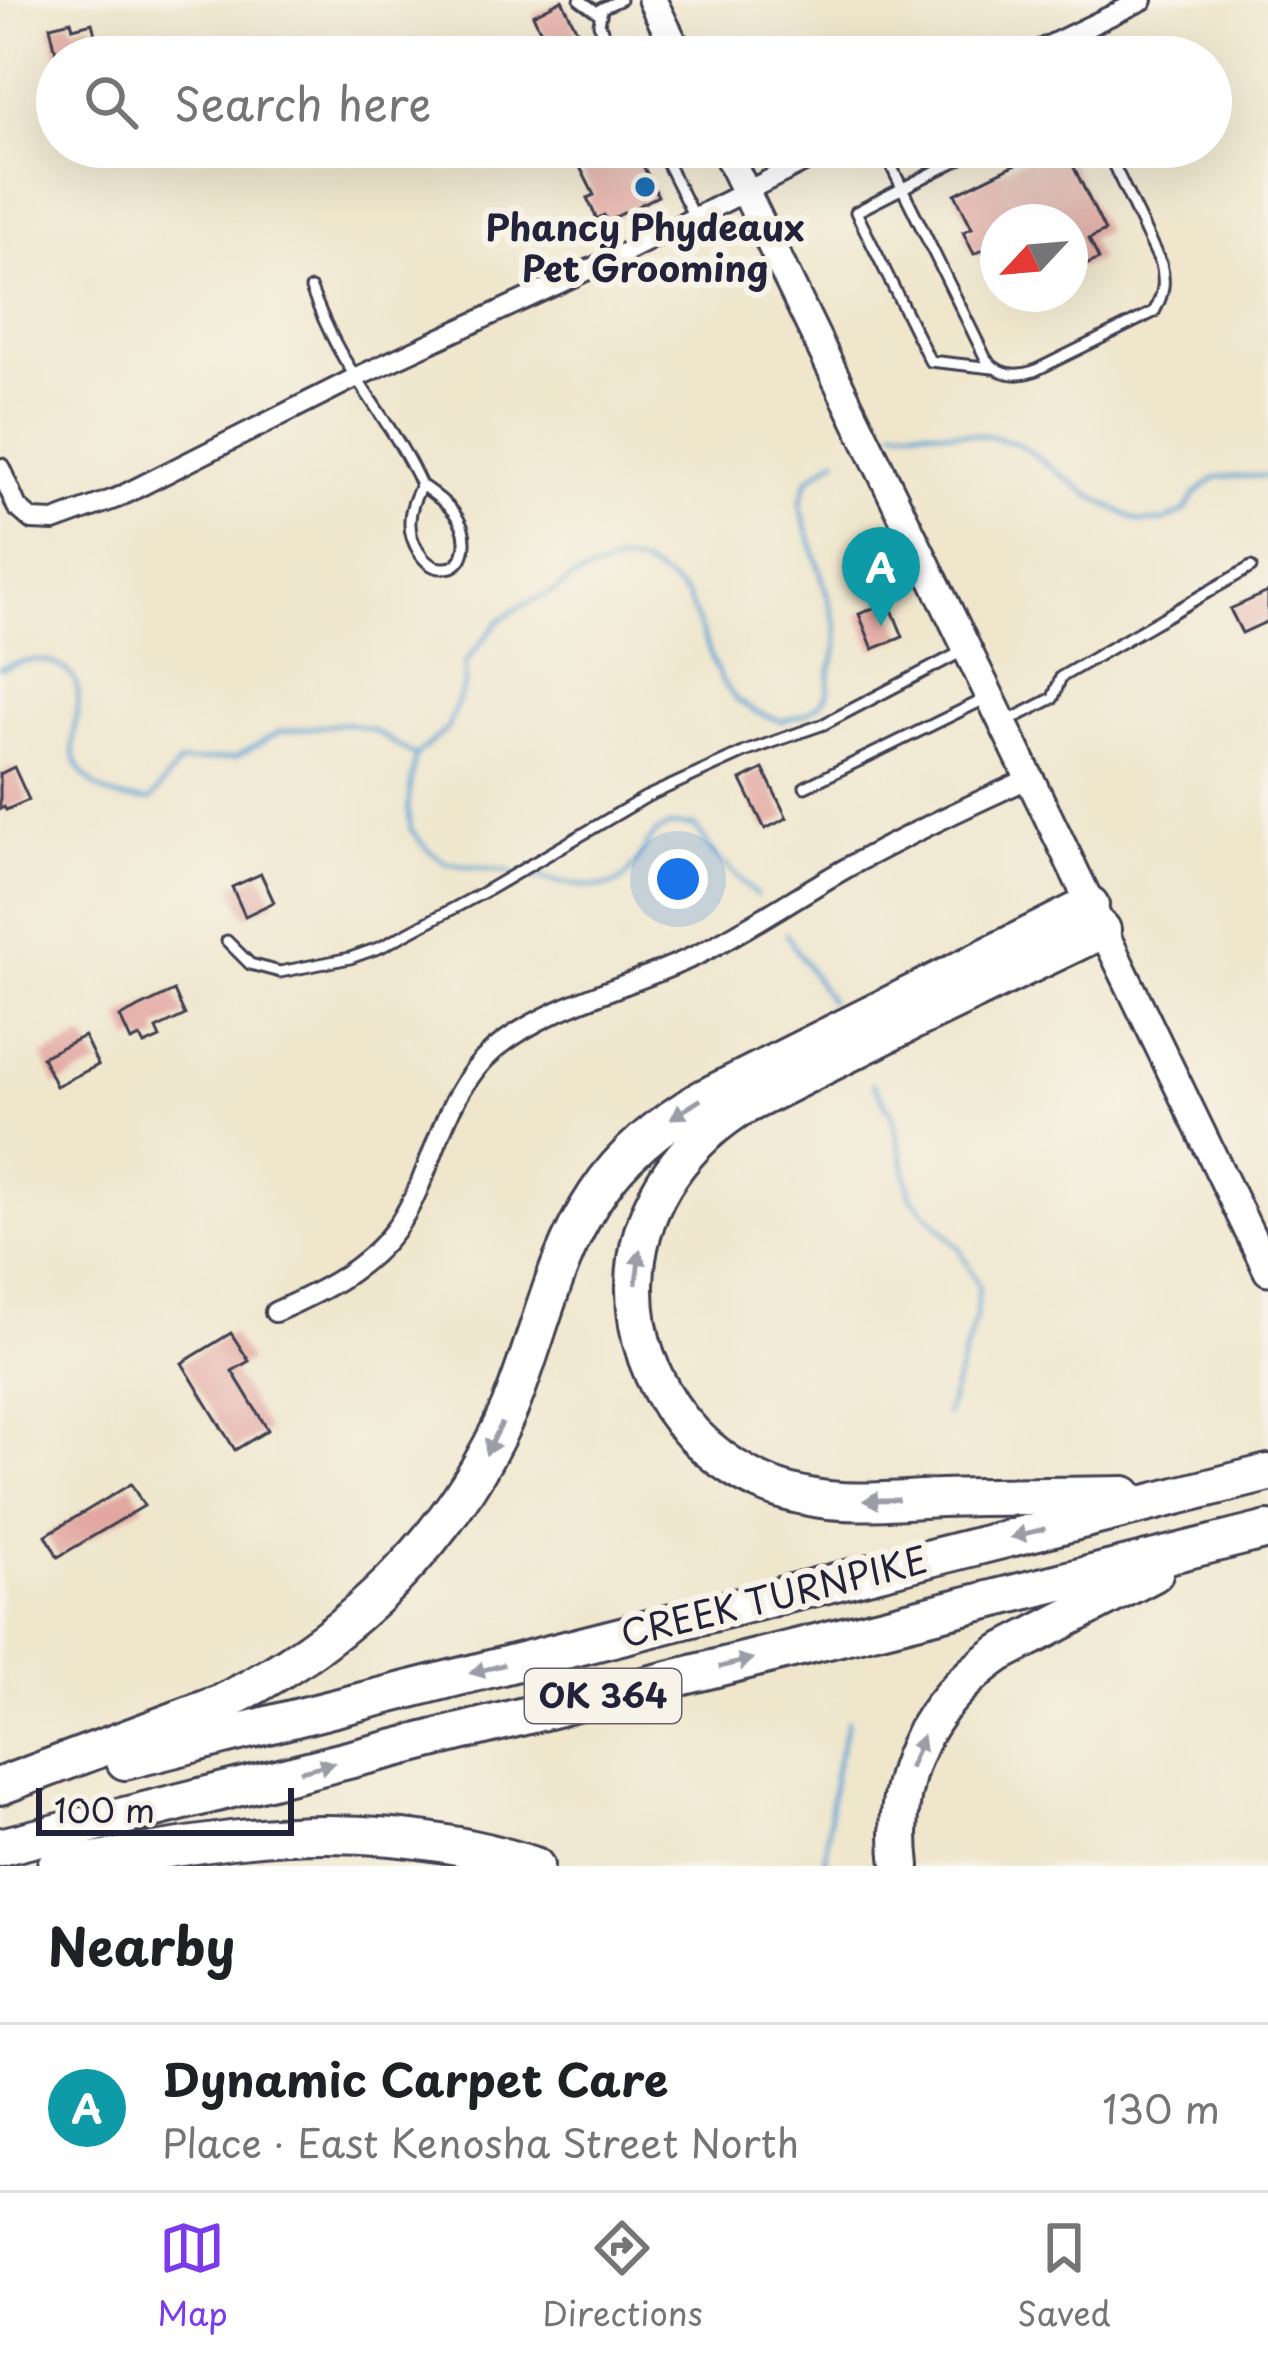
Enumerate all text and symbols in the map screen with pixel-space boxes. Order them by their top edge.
search box [36,36,1232,168]
text: Search here [174,68,431,136]
icon: search [78,69,144,135]
marker: Phancy Phydeaux Pet Grooming [632,174,658,200]
place label: Phancy Phydeaux Pet Grooming [486,199,804,294]
north arrow [980,204,1088,312]
pin: A [842,527,920,626]
your location [648,849,708,909]
one-way arrow [669,1098,703,1119]
one-way arrow [628,1247,647,1285]
one-way arrow [485,1421,505,1456]
one-way arrow [861,1491,899,1510]
one-way arrow [1009,1524,1046,1543]
street label: CREEK TURNPIKE [615,1531,933,1659]
one-way arrow [718,1652,755,1671]
one-way arrow [468,1661,505,1680]
road number: OK 364 [525,1669,681,1723]
one-way arrow [907,1733,926,1769]
one-way arrow [299,1757,336,1776]
scale bar [36,1782,294,1835]
text: 100 m [54,1784,155,1834]
text: Nearby [48,1906,235,1983]
text: Dynamic Carpet Care [162,2044,668,2112]
text: A [72,2078,102,2137]
text: 130 m [1102,2078,1220,2137]
text: Place · East Kenosha Street North [162,2112,799,2171]
tab: Map [157,2215,228,2337]
tab: Directions [542,2215,703,2337]
tab: Saved [1017,2215,1111,2337]

